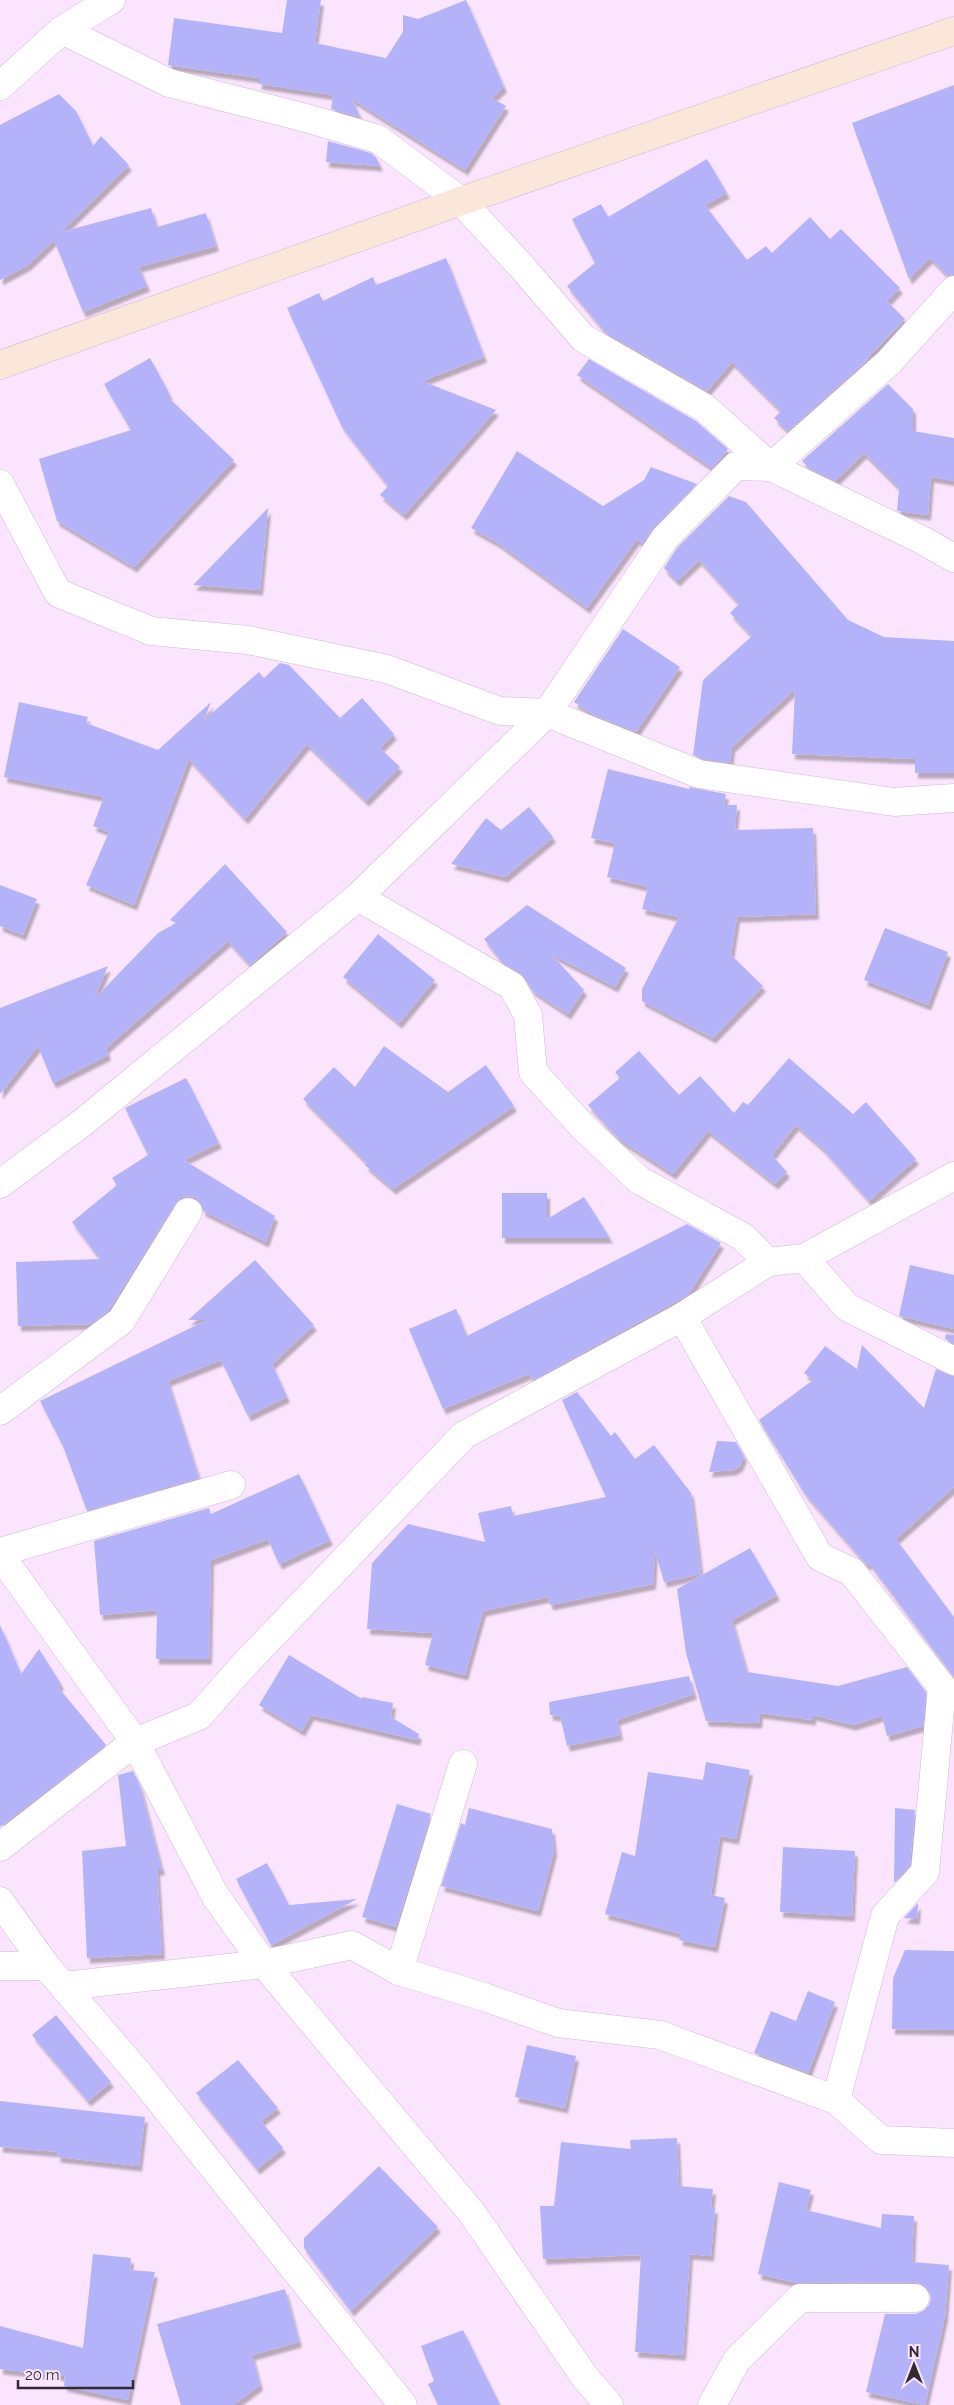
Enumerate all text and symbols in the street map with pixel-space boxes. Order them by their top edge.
north arrow [889,2340,939,2390]
text: N [909,2344,919,2360]
scale bar [18,2358,132,2390]
text: 20 m [25,2366,60,2384]

